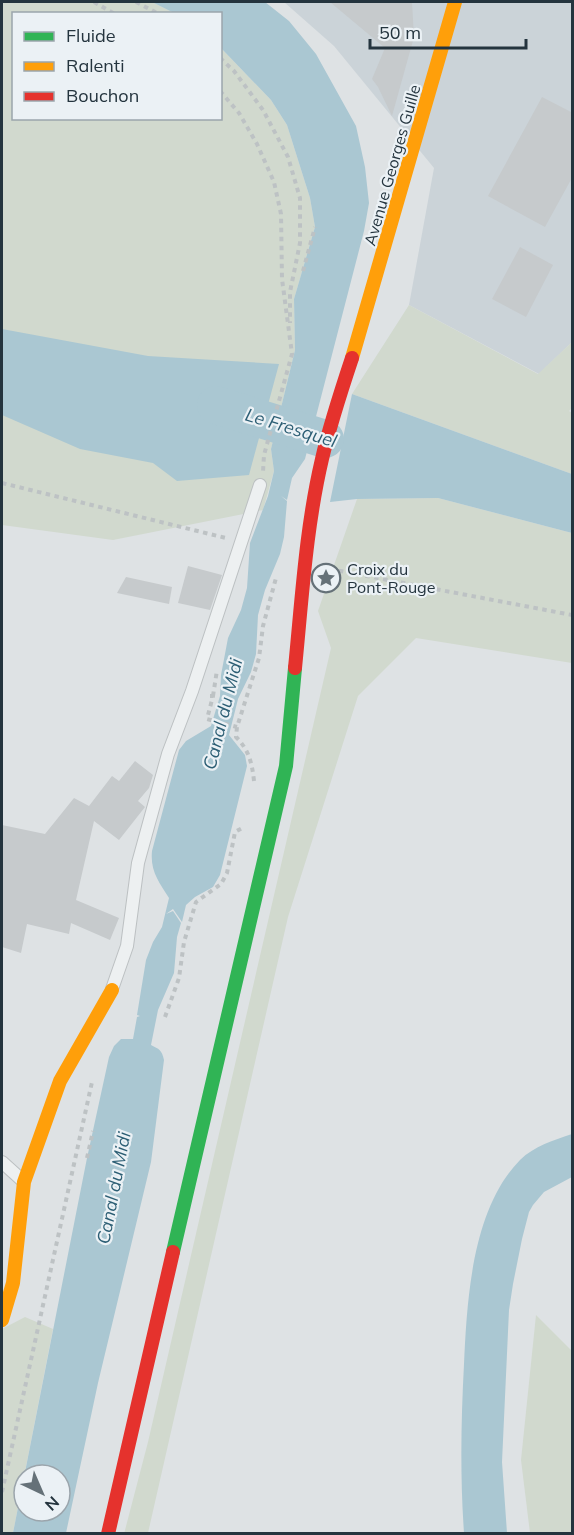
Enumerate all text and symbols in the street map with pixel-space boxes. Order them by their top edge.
legend [12,12,222,120]
scale bar [370,12,526,50]
text: 50 m [379,21,421,44]
text: Fluide [66,24,116,47]
text: Ralenti [66,54,124,77]
street label: Avenue Georges Guille [359,82,425,248]
text: Bouchon [66,84,139,107]
water label: Le Fresquel [243,403,340,453]
place label: Croix du Pont-Rouge [347,559,435,597]
place icon: Croix du Pont-Rouge [310,562,342,594]
water label: Canal du Midi [198,655,248,772]
water label: Canal du Midi [91,1129,136,1246]
north arrow [12,1463,72,1523]
text: N [41,1492,64,1515]

